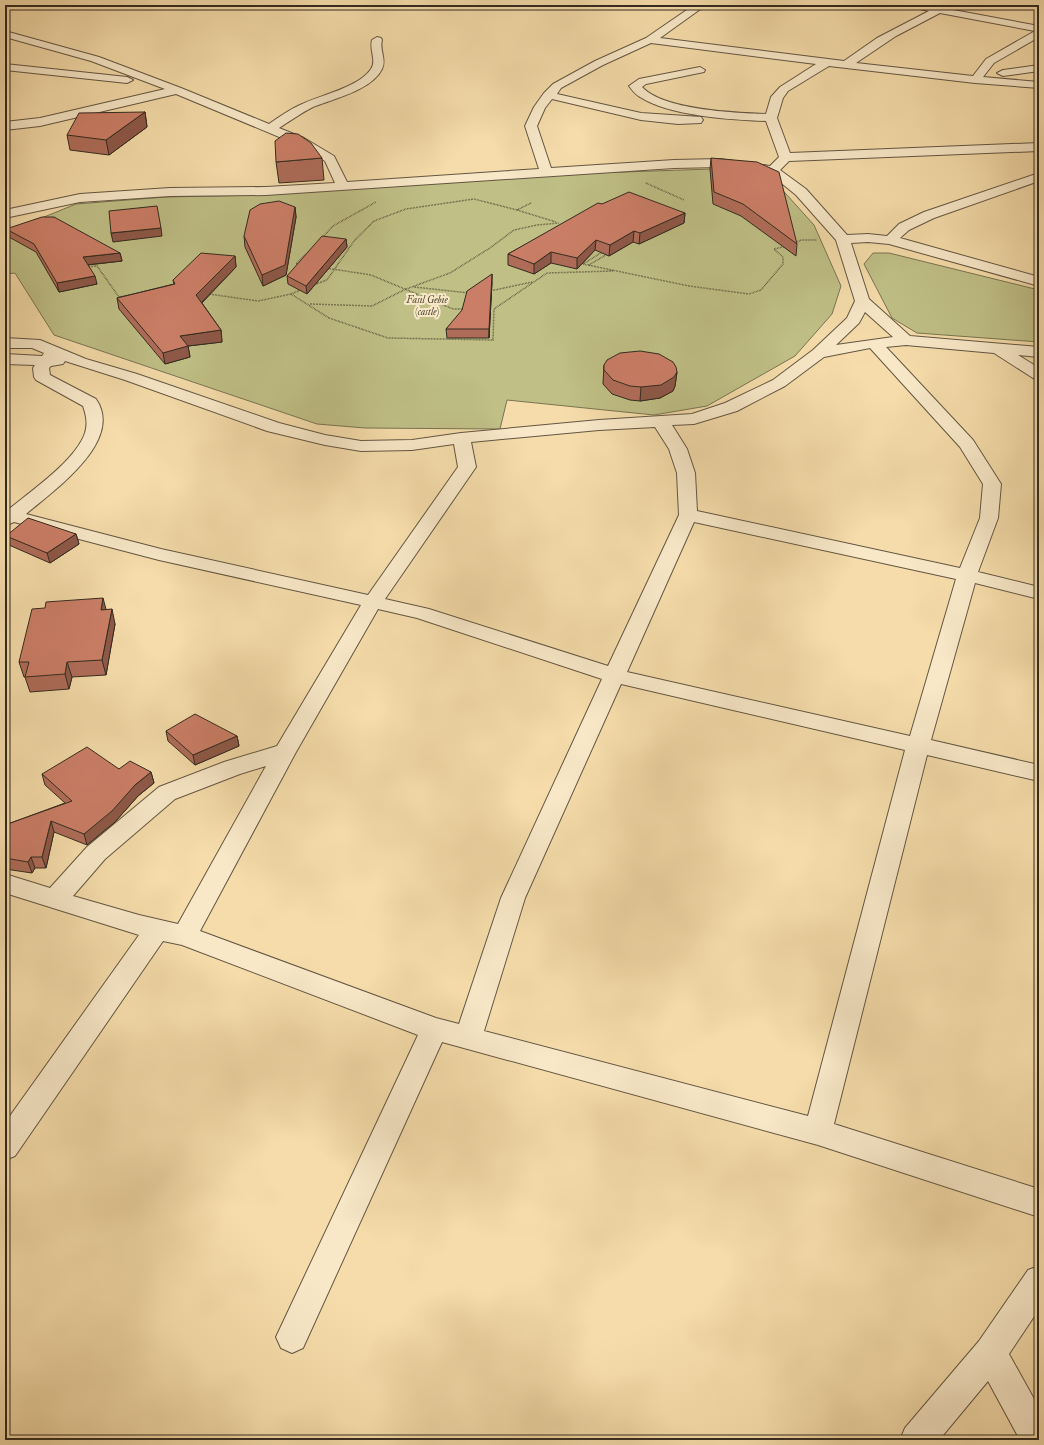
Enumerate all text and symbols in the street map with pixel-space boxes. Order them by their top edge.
park label: Fasil Gebie (castle) [405,294,449,318]

